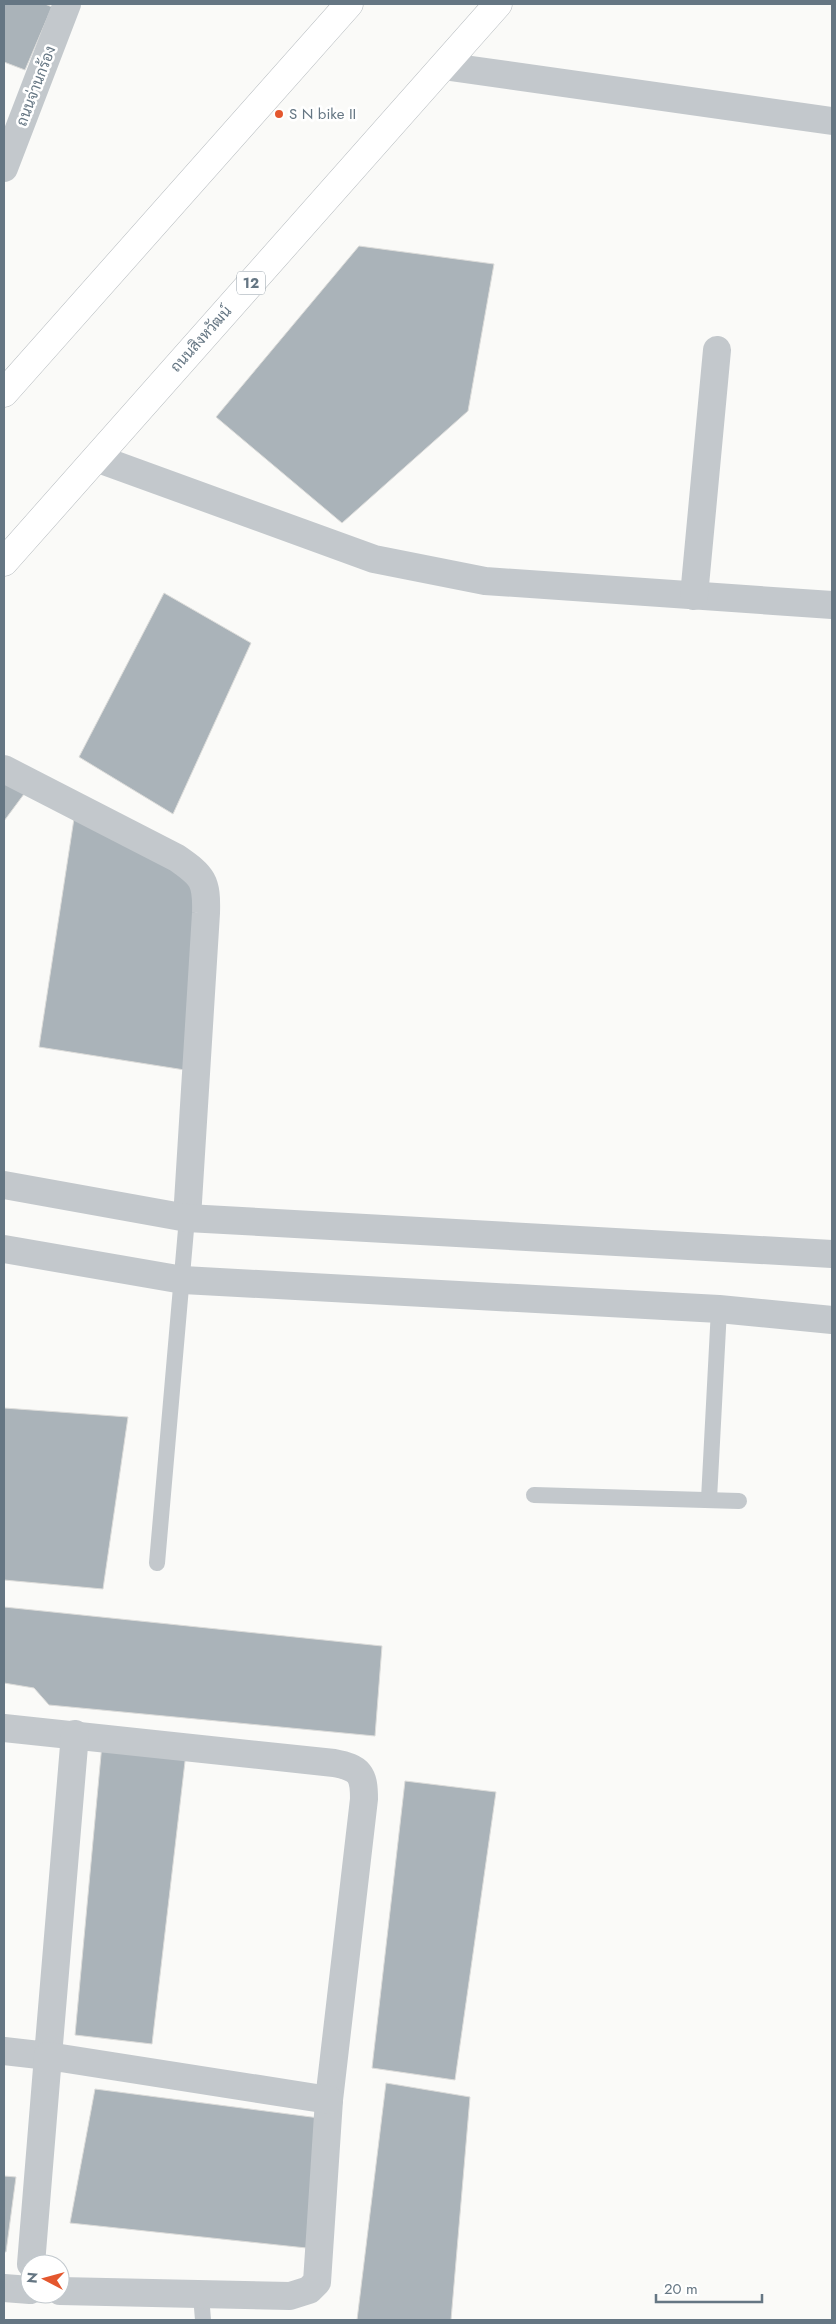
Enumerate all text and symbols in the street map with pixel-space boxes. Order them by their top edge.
street label: ถนนจ่านกร้อง [11,43,61,129]
place label: S N bike II [289,103,356,125]
marker: S N bike II [273,108,285,120]
road number: 12 [237,272,265,294]
street label: ถนนสิงหวัฒน์ [165,301,237,377]
north arrow [20,2254,70,2304]
text: N [22,2271,43,2284]
scale bar [656,2272,762,2304]
text: 20 m [664,2278,698,2300]

